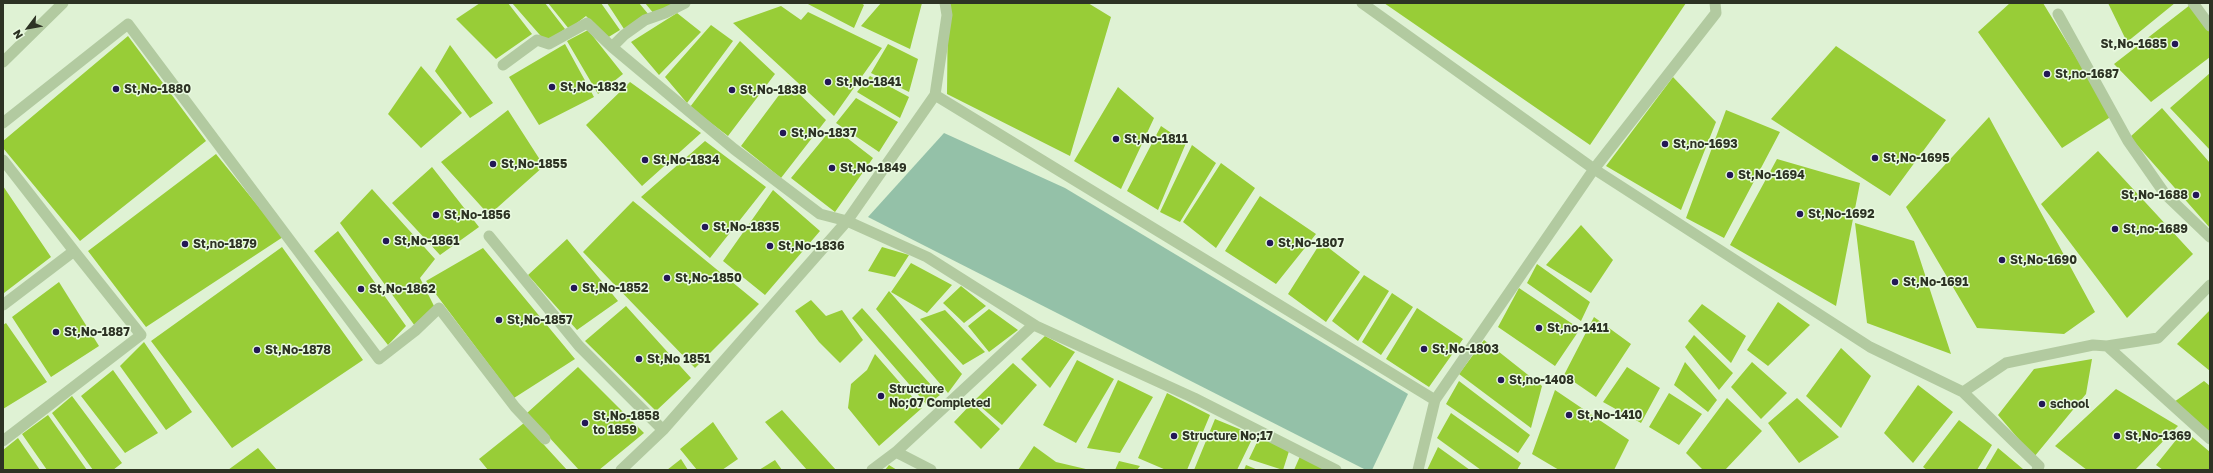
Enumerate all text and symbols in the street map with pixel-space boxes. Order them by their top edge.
north arrow [8,8,48,48]
text: N [10,28,25,42]
place label: St,No-1685 [2100,37,2167,51]
marker: St,No-1685 [2170,39,2180,49]
place label: St,no-1687 [2055,67,2119,81]
marker: St,no-1687 [2042,69,2052,79]
place label: St,No-1841 [836,75,901,89]
marker: St,No-1841 [823,77,833,87]
place label: St,No-1832 [560,80,626,94]
place label: St,No-1880 [124,82,191,96]
marker: St,No-1832 [547,82,557,92]
place label: St,No-1838 [740,83,807,97]
marker: St,No-1880 [111,84,121,94]
marker: St,No-1838 [727,85,737,95]
place label: St,No-1837 [791,126,856,140]
marker: St,No-1837 [778,128,788,138]
place label: St,No-1811 [1124,132,1188,146]
marker: St,No-1811 [1111,134,1121,144]
place label: St,no-1693 [1673,137,1738,151]
marker: St,no-1693 [1660,139,1670,149]
place label: St,No-1695 [1883,151,1949,165]
place label: St,No-1834 [653,153,719,167]
marker: St,No-1695 [1870,153,1880,163]
marker: St,No-1834 [640,155,650,165]
place label: St,No-1855 [501,157,567,171]
marker: St,No-1855 [488,159,498,169]
place label: St,No-1849 [840,161,907,175]
marker: St,No-1849 [827,163,837,173]
place label: St,No-1694 [1738,168,1805,182]
marker: St,No-1694 [1725,170,1735,180]
place label: St,No-1688 [2121,188,2188,202]
marker: St,No-1688 [2191,190,2201,200]
place label: St,No-1692 [1808,207,1874,221]
place label: St,No-1856 [444,208,511,222]
marker: St,No-1692 [1795,209,1805,219]
marker: St,No-1856 [431,210,441,220]
place label: St,No-1835 [713,220,779,234]
marker: St,No-1835 [700,222,710,232]
place label: St,no-1689 [2123,222,2188,236]
marker: St,no-1689 [2110,224,2120,234]
place label: St,No-1861 [394,234,459,248]
marker: St,No-1861 [381,236,391,246]
place label: St,No-1807 [1278,236,1344,250]
place label: St,no-1879 [193,237,257,251]
marker: St,No-1807 [1265,238,1275,248]
marker: St,no-1879 [180,239,190,249]
place label: St,No-1836 [778,239,845,253]
marker: St,No-1836 [765,241,775,251]
place label: St,No-1690 [2010,253,2077,267]
marker: St,No-1690 [1997,255,2007,265]
place label: St,No-1850 [675,271,742,285]
marker: St,No-1850 [662,273,672,283]
place label: St,No-1691 [1903,275,1968,289]
marker: St,No-1691 [1890,277,1900,287]
place label: St,No-1852 [582,281,648,295]
place label: St,No-1862 [369,282,436,296]
marker: St,No-1852 [569,283,579,293]
marker: St,No-1862 [356,284,366,294]
place label: St,No-1857 [507,313,572,327]
marker: St,No-1857 [494,315,504,325]
place label: St,no-1411 [1547,321,1609,335]
marker: St,no-1411 [1534,323,1544,333]
place label: St,No-1887 [64,325,130,339]
marker: St,No-1887 [51,327,61,337]
place label: St,No-1803 [1432,342,1499,356]
place label: St,No-1878 [265,343,331,357]
marker: St,No-1803 [1419,344,1429,354]
marker: St,No-1878 [252,345,262,355]
place label: St,No 1851 [647,352,711,366]
marker: St,No 1851 [634,354,644,364]
place label: St,no-1408 [1509,373,1574,387]
marker: St,no-1408 [1496,375,1506,385]
place label: Structure No;07 Completed [889,382,990,410]
marker: Structure No;07 Completed [876,391,886,401]
place label: school [2050,397,2089,411]
marker: school [2037,399,2047,409]
place label: St,No-1410 [1577,408,1642,422]
place label: St,No-1858 to 1859 [593,409,660,437]
marker: St,No-1410 [1564,410,1574,420]
marker: St,No-1858 to 1859 [580,418,590,428]
place label: Structure No;17 [1182,429,1273,443]
place label: St,No-1369 [2125,429,2191,443]
marker: Structure No;17 [1169,431,1179,441]
marker: St,No-1369 [2112,431,2122,441]

